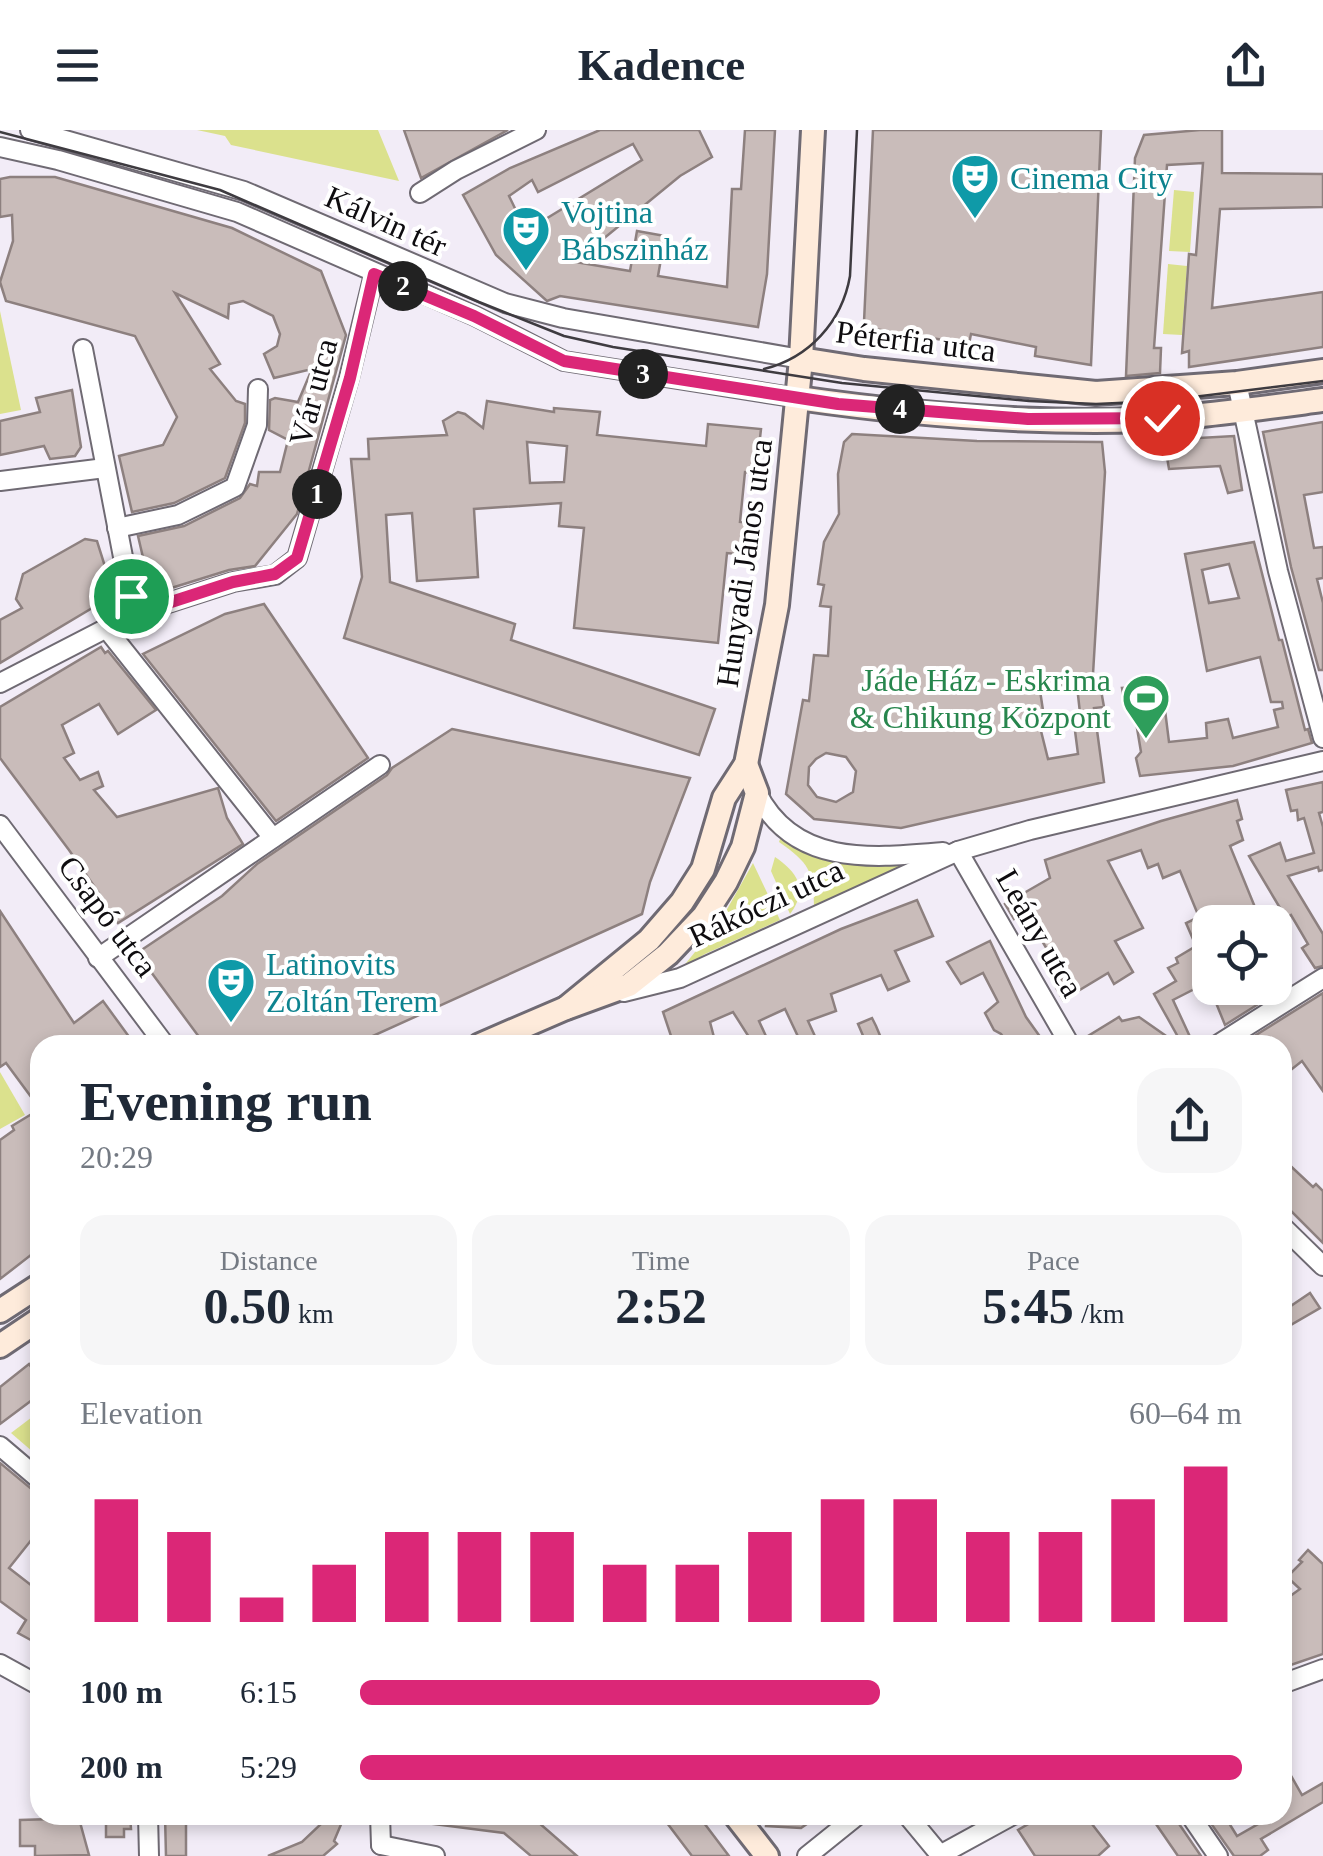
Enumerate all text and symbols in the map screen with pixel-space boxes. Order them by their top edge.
icon: menu [50,38,105,93]
icon: share [1218,38,1273,93]
text: Kadence [578,40,745,90]
theatre icon: Cinema City [949,152,1001,220]
place label: Cinema City [1010,160,1173,196]
street label: Kálvin tér [320,178,452,264]
place label: Vojtina Bábszinház [561,194,709,267]
theatre icon: Vojtina Bábszinház [500,204,552,272]
pin: 2 [378,261,428,311]
text: 2 [396,270,410,301]
street label: Péterfia utca [834,313,998,369]
street label: Vár utca [281,335,345,449]
pin: 3 [618,349,668,399]
text: 3 [636,358,650,389]
pin [1120,376,1205,461]
pin: 4 [875,384,925,434]
icon: check [1135,391,1190,446]
text: 4 [893,393,907,424]
street label: Hunyadi János utca [709,436,779,690]
pin: 1 [292,469,342,519]
text: 1 [310,478,324,509]
pin [89,554,174,639]
icon: arrive [104,569,159,624]
place label: Jáde Ház - Eskrima & Chikung Központ [850,662,1111,735]
sports icon: Jáde Ház - Eskrima & Chikung Központ [1120,672,1172,740]
street label: Csapó utca [51,849,165,983]
street label: Rákóczi utca [683,852,849,954]
street label: Leány utca [989,863,1091,1003]
map controls [1192,905,1292,1005]
button: locate [1192,905,1292,1005]
place label: Latinovits Zoltán Terem [266,946,438,1019]
theatre icon: Latinovits Zoltán Terem [205,956,257,1024]
button: share [1137,1068,1242,1173]
text: Evening run [80,1071,372,1132]
text: 20:29 [80,1139,153,1175]
text: Distance [220,1245,318,1276]
text: Time [632,1245,690,1276]
text: Pace [1027,1245,1080,1276]
text: 0.50 [204,1278,291,1334]
text: 2:52 [615,1278,707,1334]
text: 5:45 [982,1278,1074,1334]
text: km [291,1298,334,1329]
text: /km [1074,1298,1124,1329]
text: Elevation [80,1395,203,1431]
text: 60–64 m [1129,1395,1242,1431]
text: 100 m [80,1674,163,1710]
text: 6:15 [240,1674,297,1710]
text: 200 m [80,1749,163,1785]
text: 5:29 [240,1749,297,1785]

